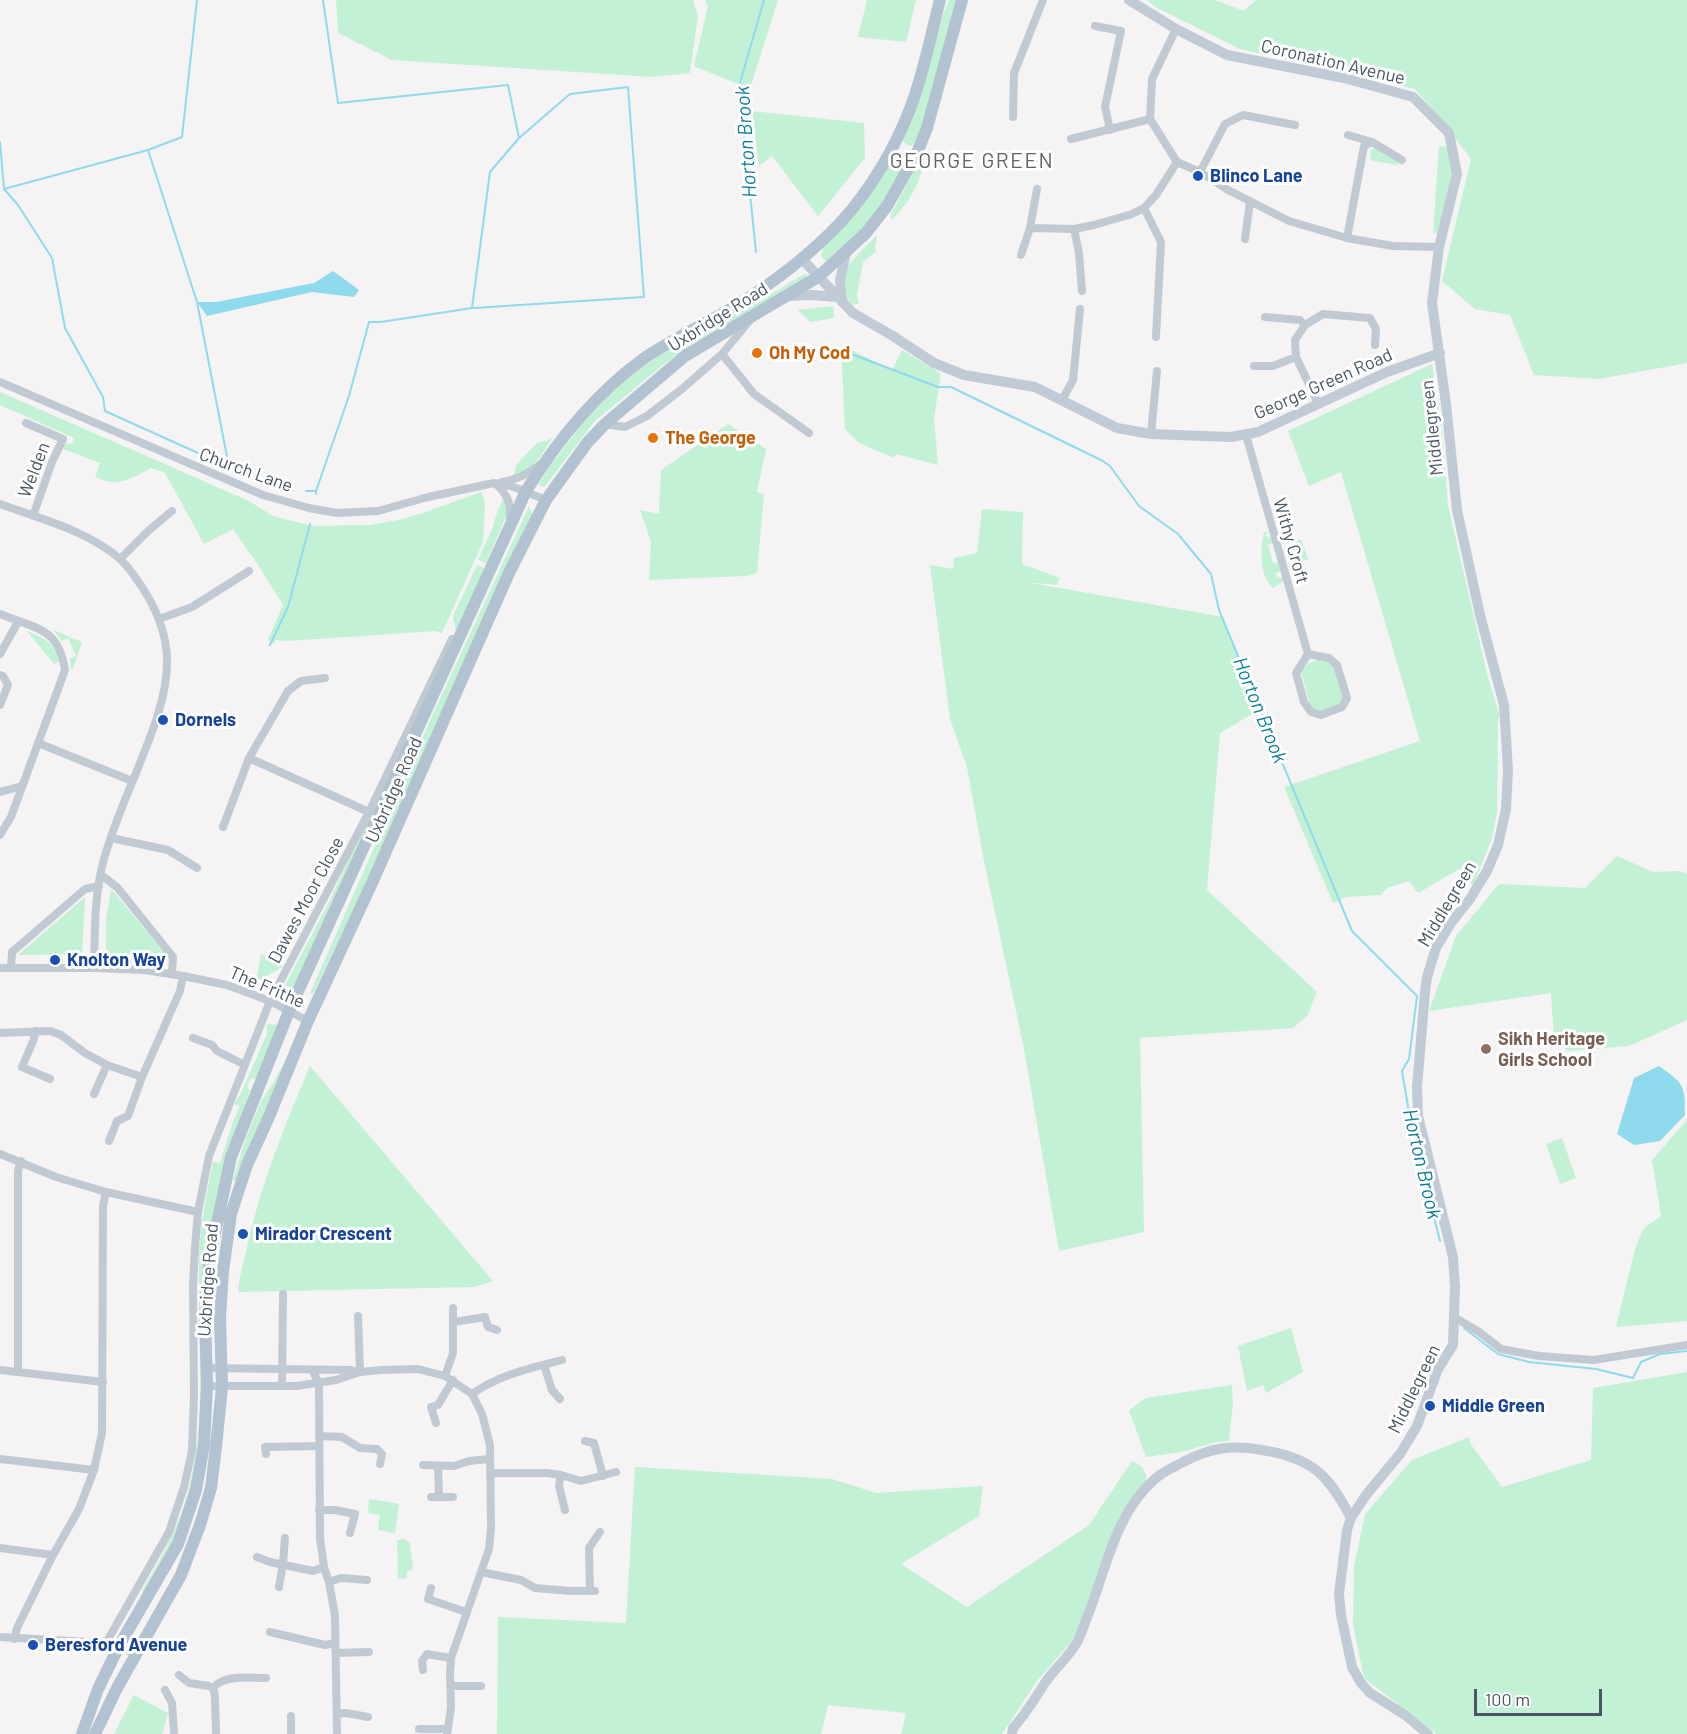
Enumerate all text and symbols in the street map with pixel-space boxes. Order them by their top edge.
street label: Coronation Avenue [1259,35,1407,89]
water label: Horton Brook [730,85,762,199]
district label: GEORGE GREEN [890,148,1054,174]
place label: Blinco Lane [1210,165,1303,187]
marker: Blinco Lane [1191,169,1205,183]
street label: Uxbridge Road [664,278,772,356]
place label: Oh My Cod [769,342,850,364]
street label: George Green Road [1250,344,1396,424]
marker: Oh My Cod [750,346,764,360]
street label: Middlegreen [1416,379,1448,477]
place label: The George [665,427,756,449]
marker: The George [646,431,660,445]
street label: Welden [14,439,54,501]
street label: Church Lane [196,443,296,497]
street label: Withy Croft [1268,496,1314,586]
water label: Horton Brook [1228,653,1292,767]
place label: Dornels [175,709,236,731]
marker: Dornels [156,713,170,727]
street label: Uxbridge Road [361,734,427,846]
street label: Dawes Moor Close [264,833,348,967]
street label: Middlegreen [1413,857,1481,951]
place label: Knolton Way [67,949,166,971]
marker: Knolton Way [48,953,62,967]
street label: The Frithe [226,961,308,1013]
place label: Sikh Heritage Girls School [1498,1028,1605,1070]
marker: Sikh Heritage Girls School [1479,1042,1493,1056]
water label: Horton Brook [1398,1107,1446,1221]
street label: Uxbridge Road [193,1223,223,1337]
place label: Mirador Crescent [255,1223,392,1245]
marker: Mirador Crescent [236,1227,250,1241]
street label: Middlegreen [1383,1341,1445,1437]
place label: Middle Green [1442,1395,1545,1417]
marker: Middle Green [1423,1399,1437,1413]
place label: Beresford Avenue [45,1634,187,1656]
marker: Beresford Avenue [26,1638,40,1652]
scale bar [1477,1677,1604,1715]
text: 100 m [1485,1688,1530,1710]

